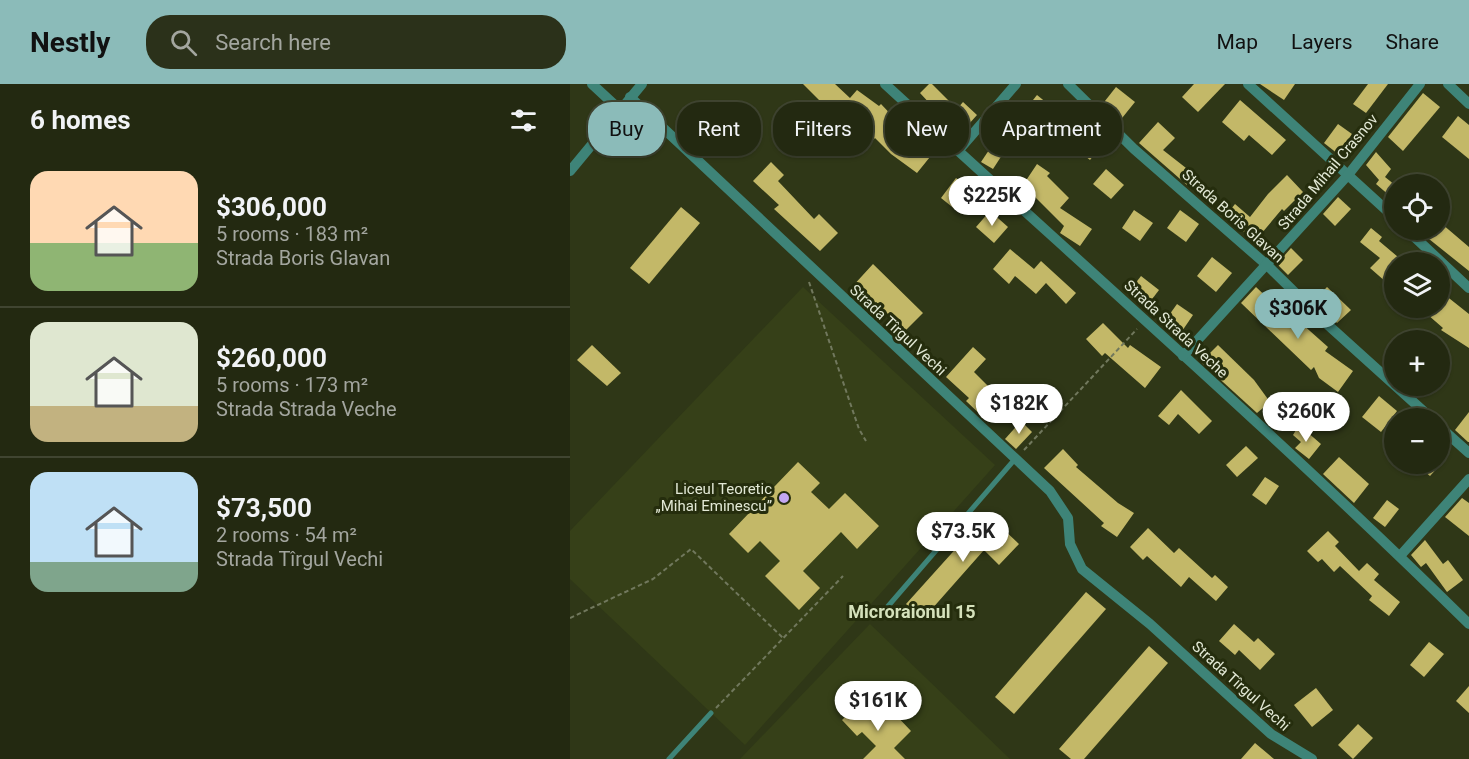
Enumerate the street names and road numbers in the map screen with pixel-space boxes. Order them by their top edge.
street label: Strada Mihail Crasnov [1274,110,1382,234]
street label: Strada Boris Glavan [1178,166,1288,266]
street label: Strada Strada Veche [1120,276,1232,382]
street label: Strada Tîrgul Vechi [846,281,950,379]
street label: Strada Tîrgul Vechi [1188,637,1294,735]

